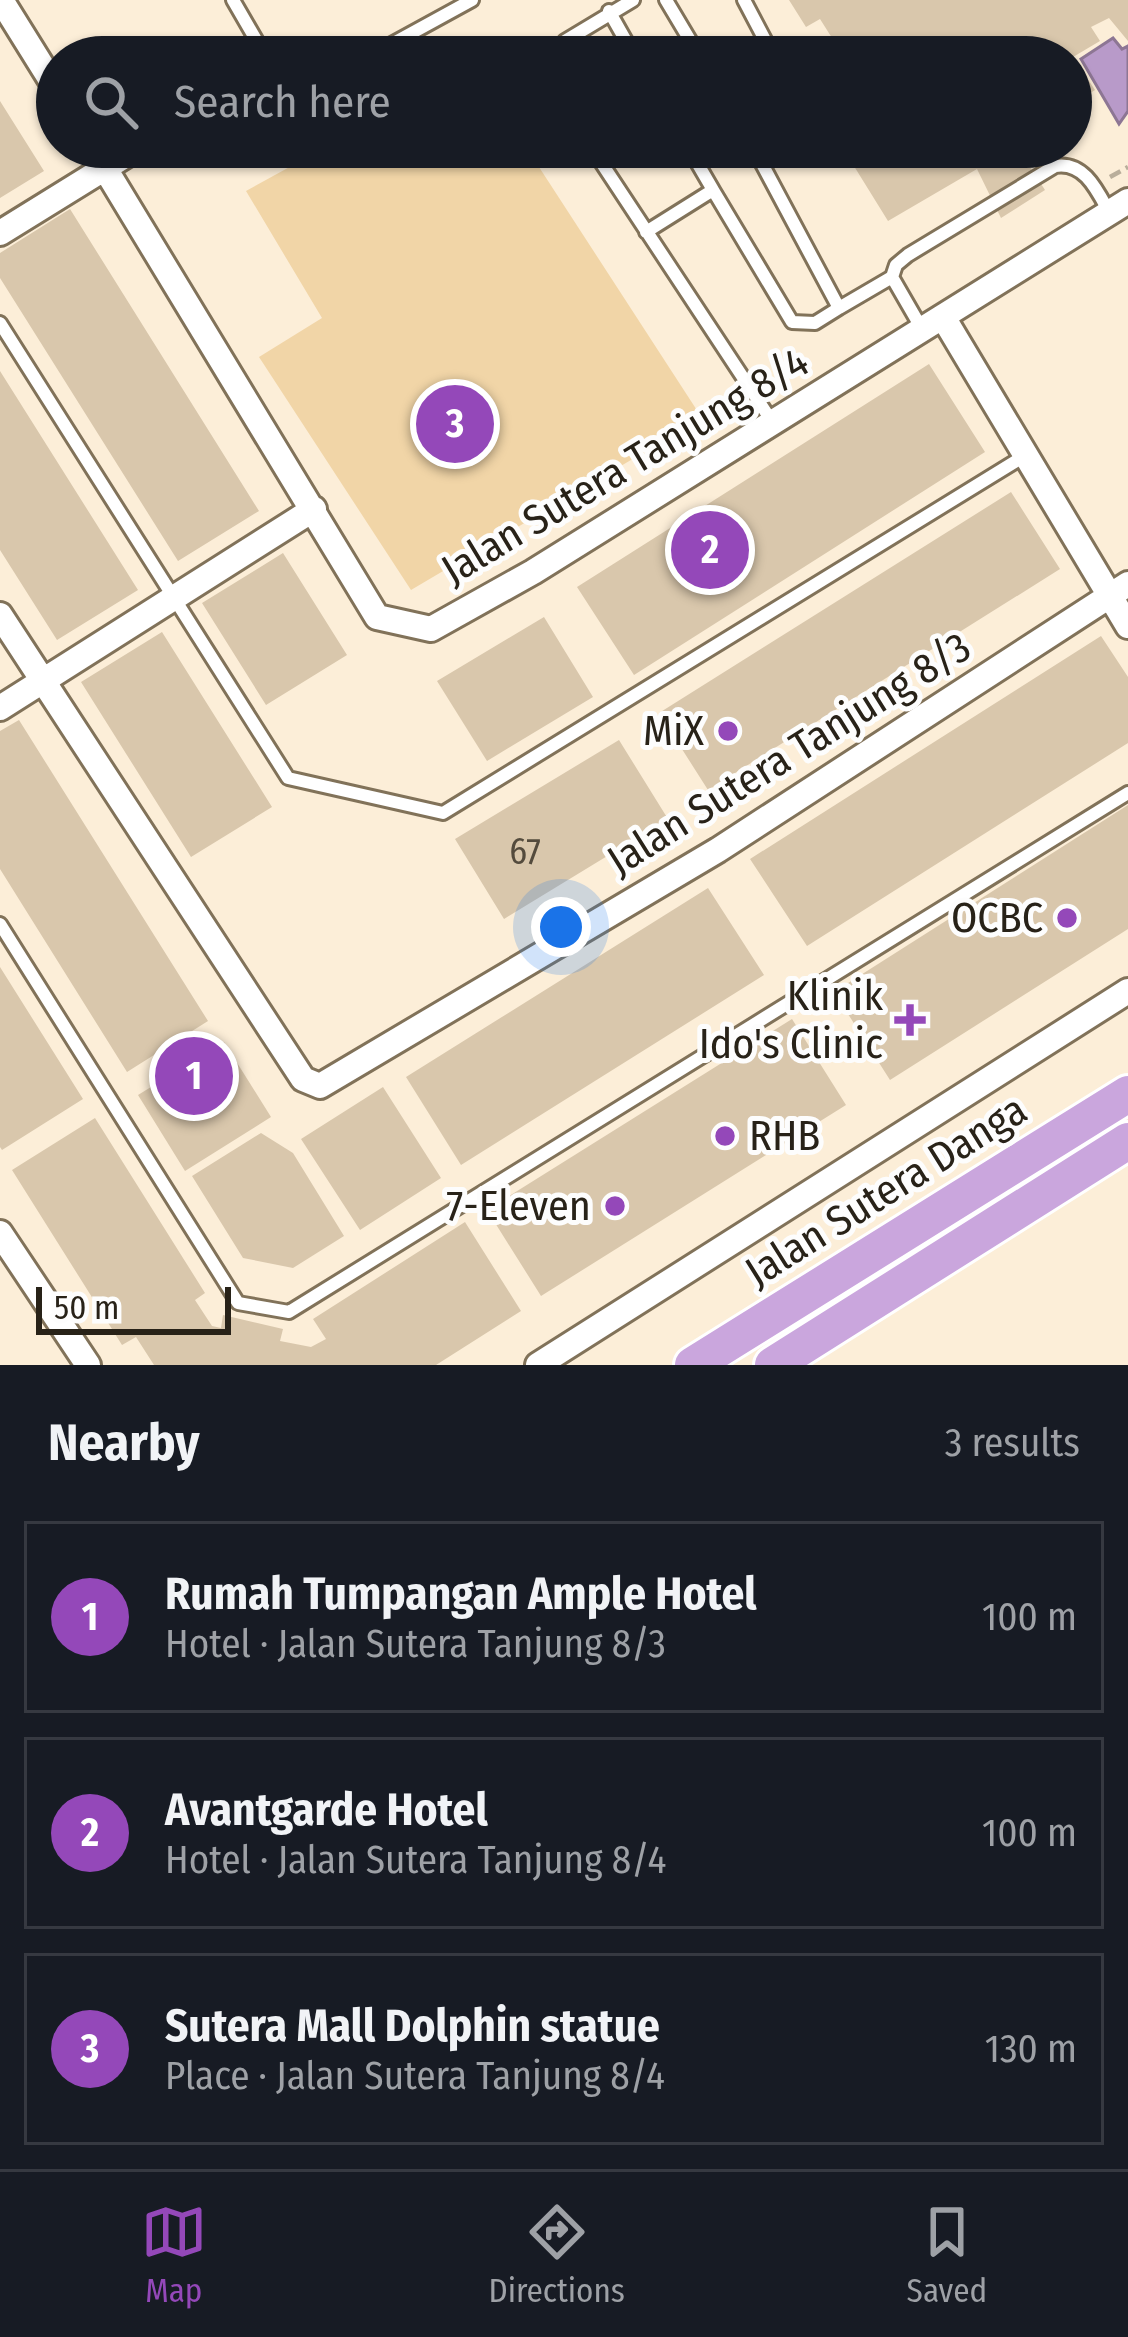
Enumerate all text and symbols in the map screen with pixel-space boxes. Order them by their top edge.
search box [36,36,1092,168]
icon: search [78,69,144,135]
text: Search here [174,75,391,129]
street label: Jalan Sutera Tanjung 8/4 [433,337,817,595]
pin: 3 [416,379,494,469]
pin: 2 [671,505,749,595]
street label: Jalan Sutera Tanjung 8/3 [598,622,980,886]
place label: MiX [643,706,704,756]
marker: MiX [715,718,741,744]
house number: 67 [509,830,541,874]
place label: OCBC [951,893,1043,943]
your location [531,897,591,957]
marker: OCBC [1054,905,1080,931]
place label: Klinik Ido's Clinic [699,971,883,1069]
marker: Klinik Ido's Clinic [894,1004,926,1036]
pin: 1 [155,1031,233,1121]
street label: Jalan Sutera Danga [736,1085,1036,1297]
place label: RHB [749,1111,820,1161]
marker: RHB [712,1123,738,1149]
place label: 7-Eleven [446,1181,591,1231]
marker: 7-Eleven [602,1193,628,1219]
scale bar [36,1281,231,1334]
text: 50 m [54,1288,119,1328]
text: Nearby [48,1412,200,1474]
text: 3 results [945,1420,1080,1466]
text: Rumah Tumpangan Ample Hotel [165,1567,757,1621]
text: 1 [82,1594,98,1640]
text: 100 m [982,1594,1077,1640]
text: Hotel · Jalan Sutera Tanjung 8/3 [165,1621,666,1667]
text: Avantgarde Hotel [165,1783,488,1837]
text: 2 [81,1810,99,1856]
text: 100 m [982,1810,1077,1856]
text: Hotel · Jalan Sutera Tanjung 8/4 [165,1837,666,1883]
text: Sutera Mall Dolphin statue [165,1999,660,2053]
text: 3 [81,2026,99,2072]
text: 130 m [985,2026,1077,2072]
text: Place · Jalan Sutera Tanjung 8/4 [165,2053,665,2099]
tab: Map [141,2199,207,2311]
tab: Directions [488,2199,625,2311]
tab: Saved [907,2199,987,2311]

